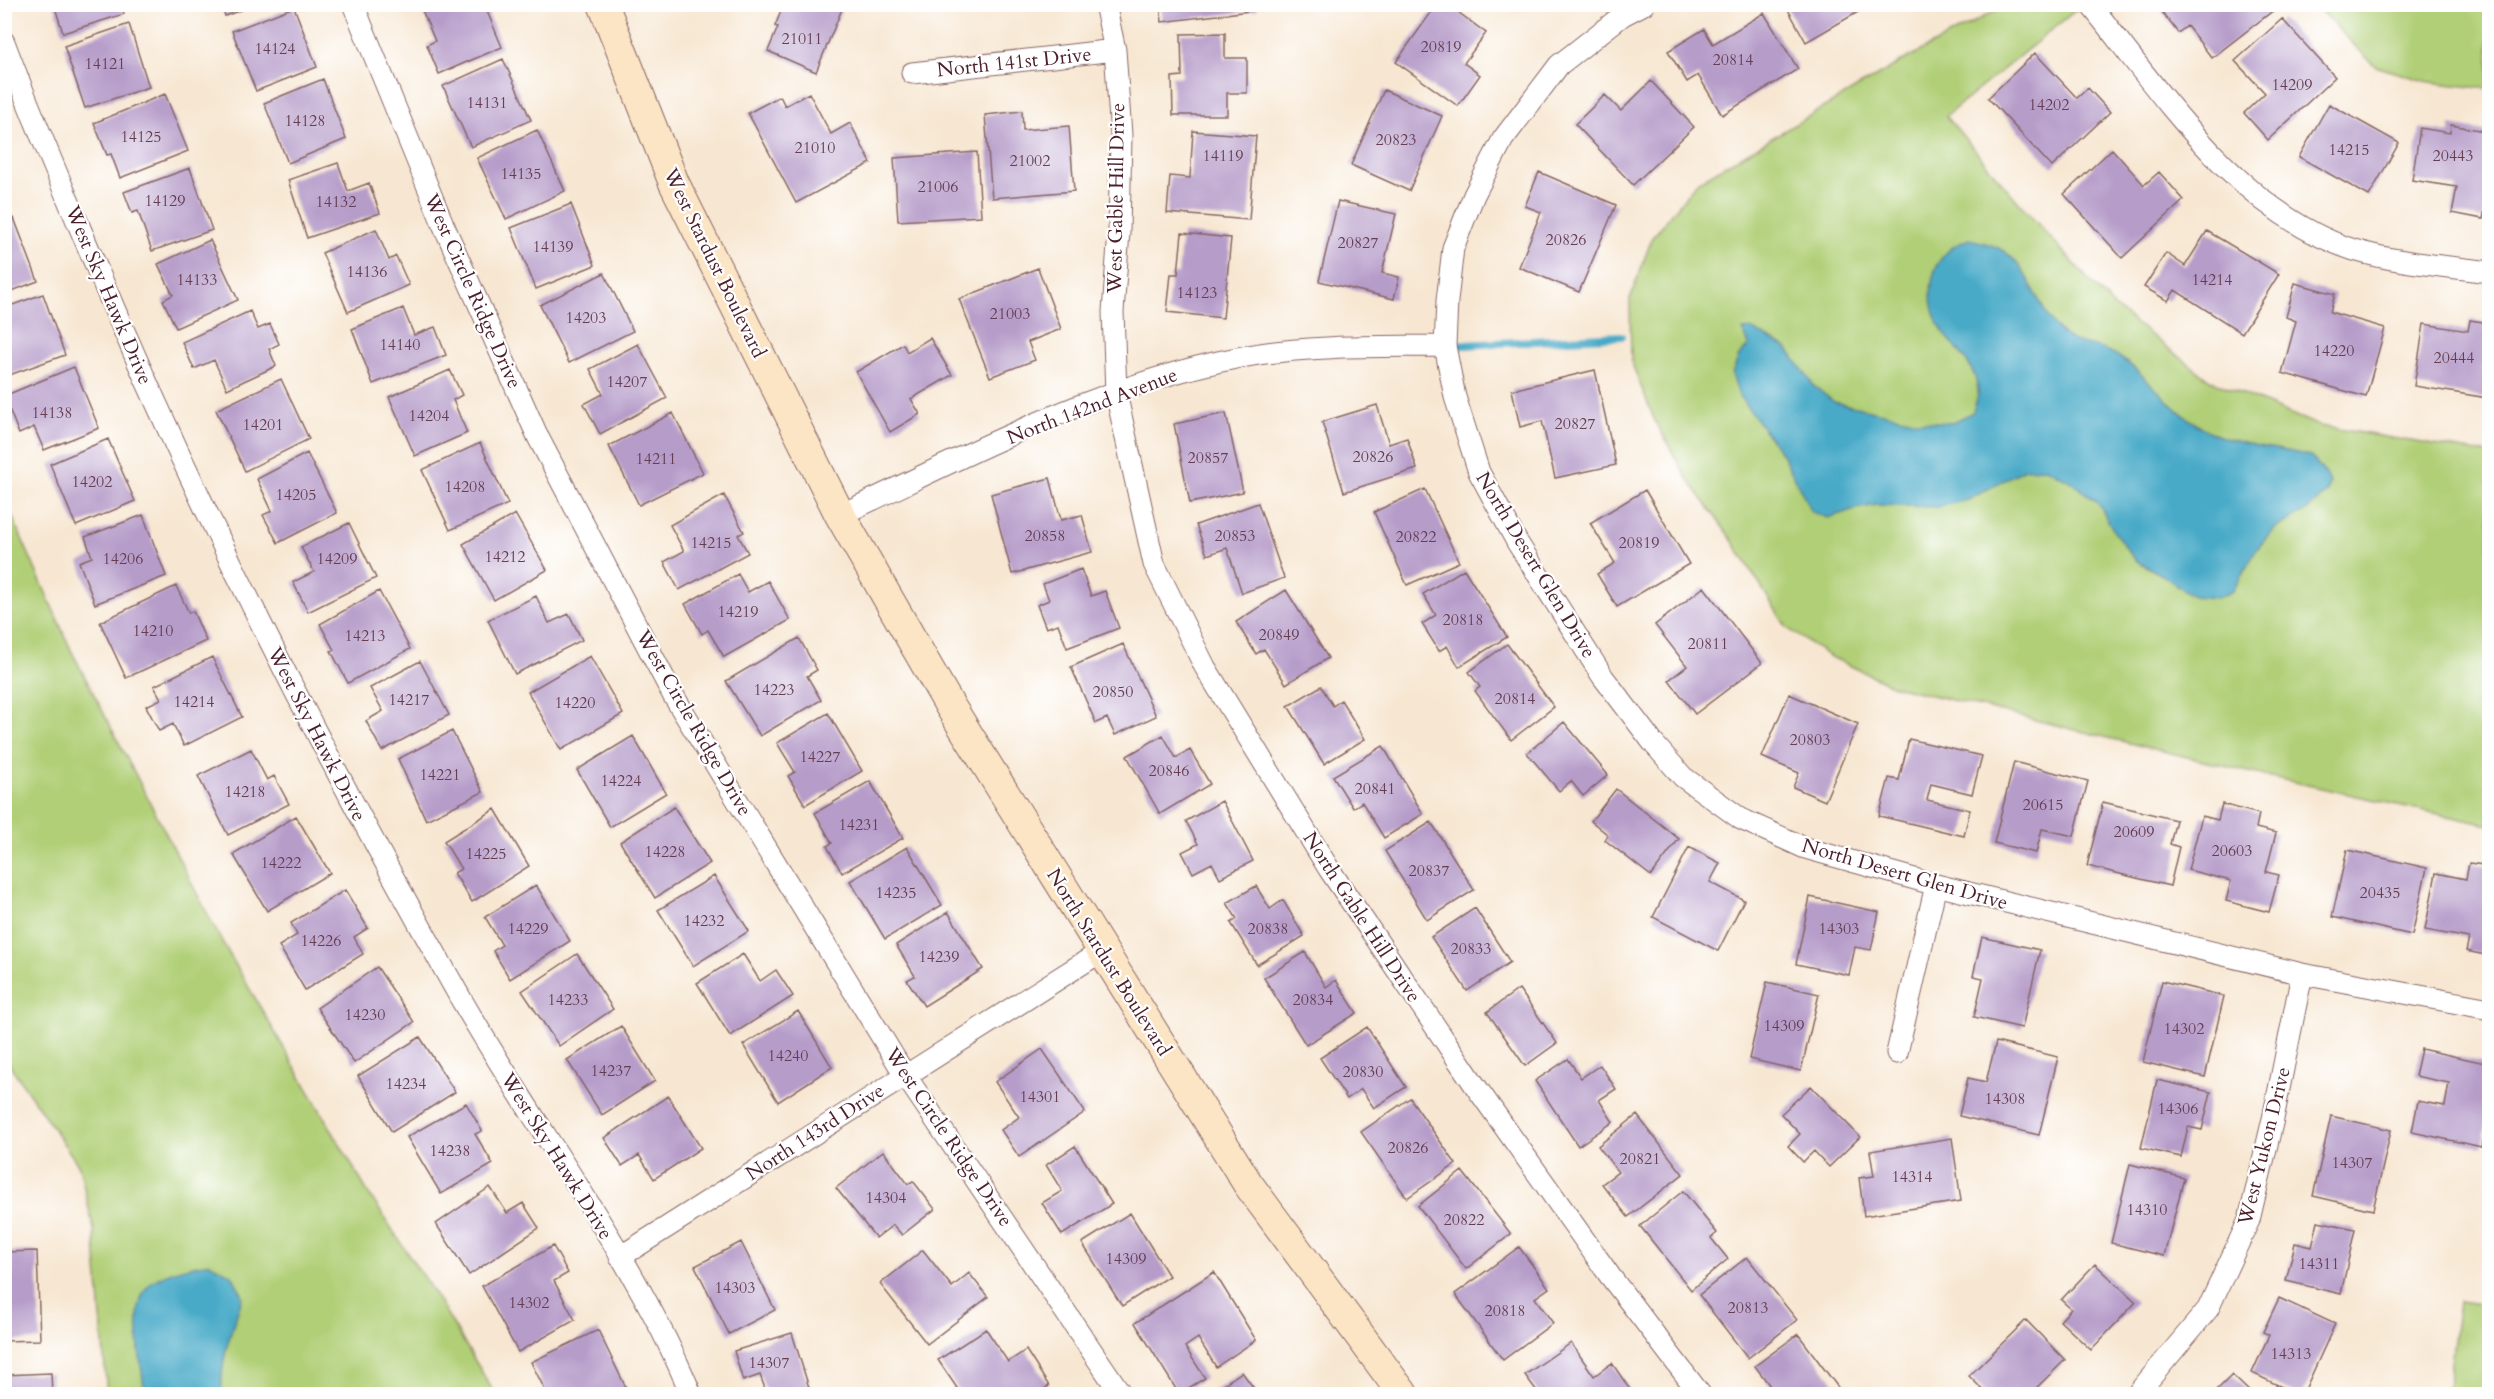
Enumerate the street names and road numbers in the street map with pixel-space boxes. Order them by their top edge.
street label: North 141st Drive [935,40,1093,84]
street label: West Gable Hill Drive [1101,102,1131,295]
street label: West Stardust Boulevard [657,163,773,363]
street label: West Circle Ridge Drive [417,188,528,393]
street label: West Sky Hawk Drive [59,200,159,389]
street label: North 142nd Avenue [1003,361,1181,451]
street label: North Desert Glen Drive [1470,467,1602,663]
street label: West Circle Ridge Drive [629,624,758,821]
street label: West Sky Hawk Drive [261,641,373,826]
street label: North Gable Hill Drive [1297,826,1427,1008]
street label: North Desert Glen Drive [1799,832,2011,916]
street label: North Stardust Boulevard [1040,863,1178,1061]
street label: West Circle Ridge Drive [878,1041,1019,1232]
street label: West Yukon Drive [2231,1064,2297,1229]
street label: West Sky Hawk Drive [494,1067,619,1245]
street label: North 143rd Drive [740,1077,890,1187]

